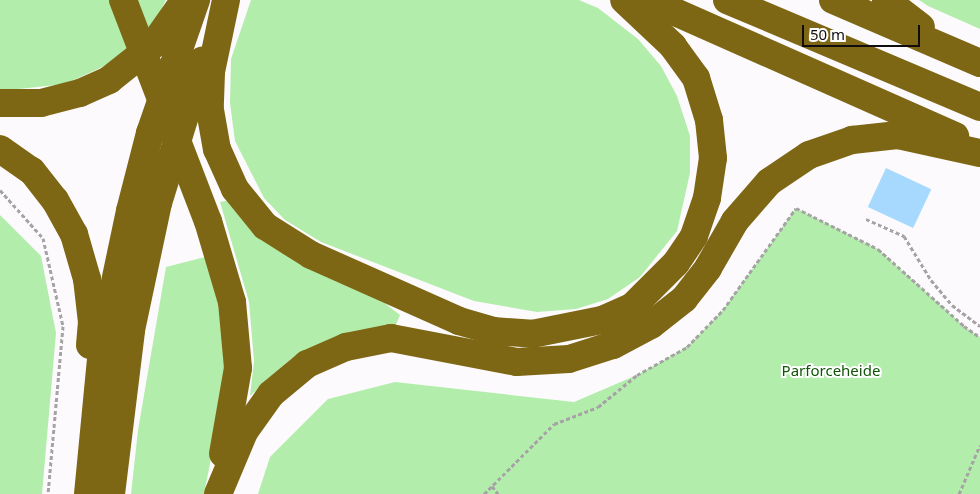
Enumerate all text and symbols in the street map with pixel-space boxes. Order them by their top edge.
scale bar [805,15,922,47]
text: 50 m [810,24,845,44]
park label: Parforceheide [782,362,880,380]

